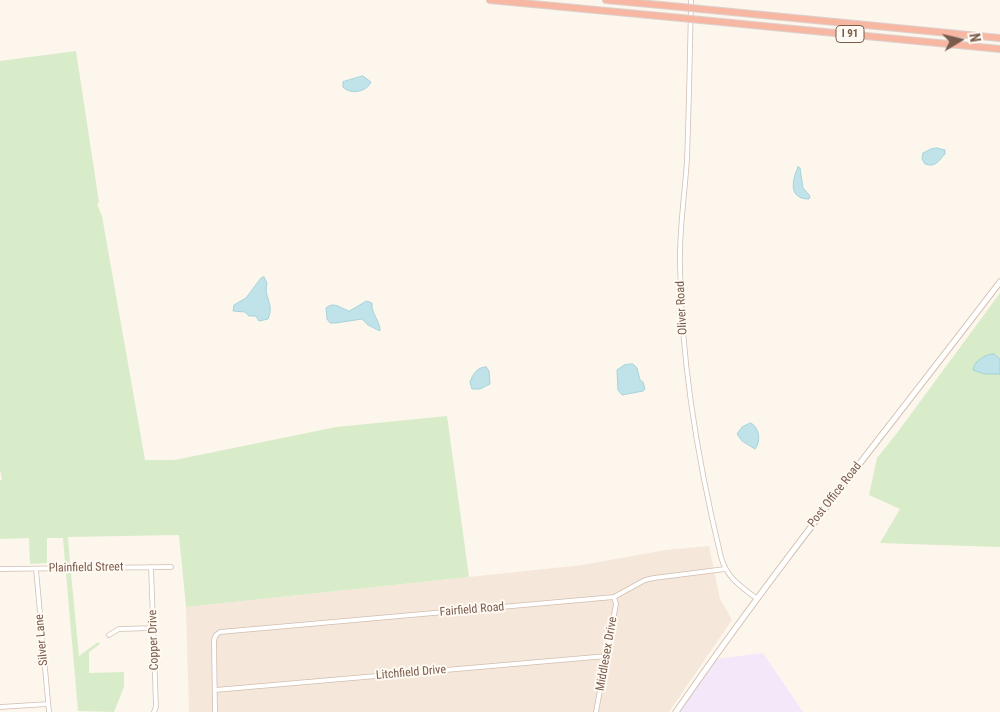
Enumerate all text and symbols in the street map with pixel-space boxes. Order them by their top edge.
north arrow [935,15,985,65]
road number: I 91 [836,26,864,42]
text: N [966,32,983,43]
street label: Oliver Road [673,281,691,335]
street label: Post Office Road [805,460,865,530]
street label: Plainfield Street [48,560,124,576]
street label: Fairfield Road [439,600,505,620]
street label: Copper Drive [146,609,162,671]
street label: Silver Lane [33,614,51,666]
street label: Middlesex Drive [593,616,621,692]
street label: Litchfield Drive [375,663,447,683]

